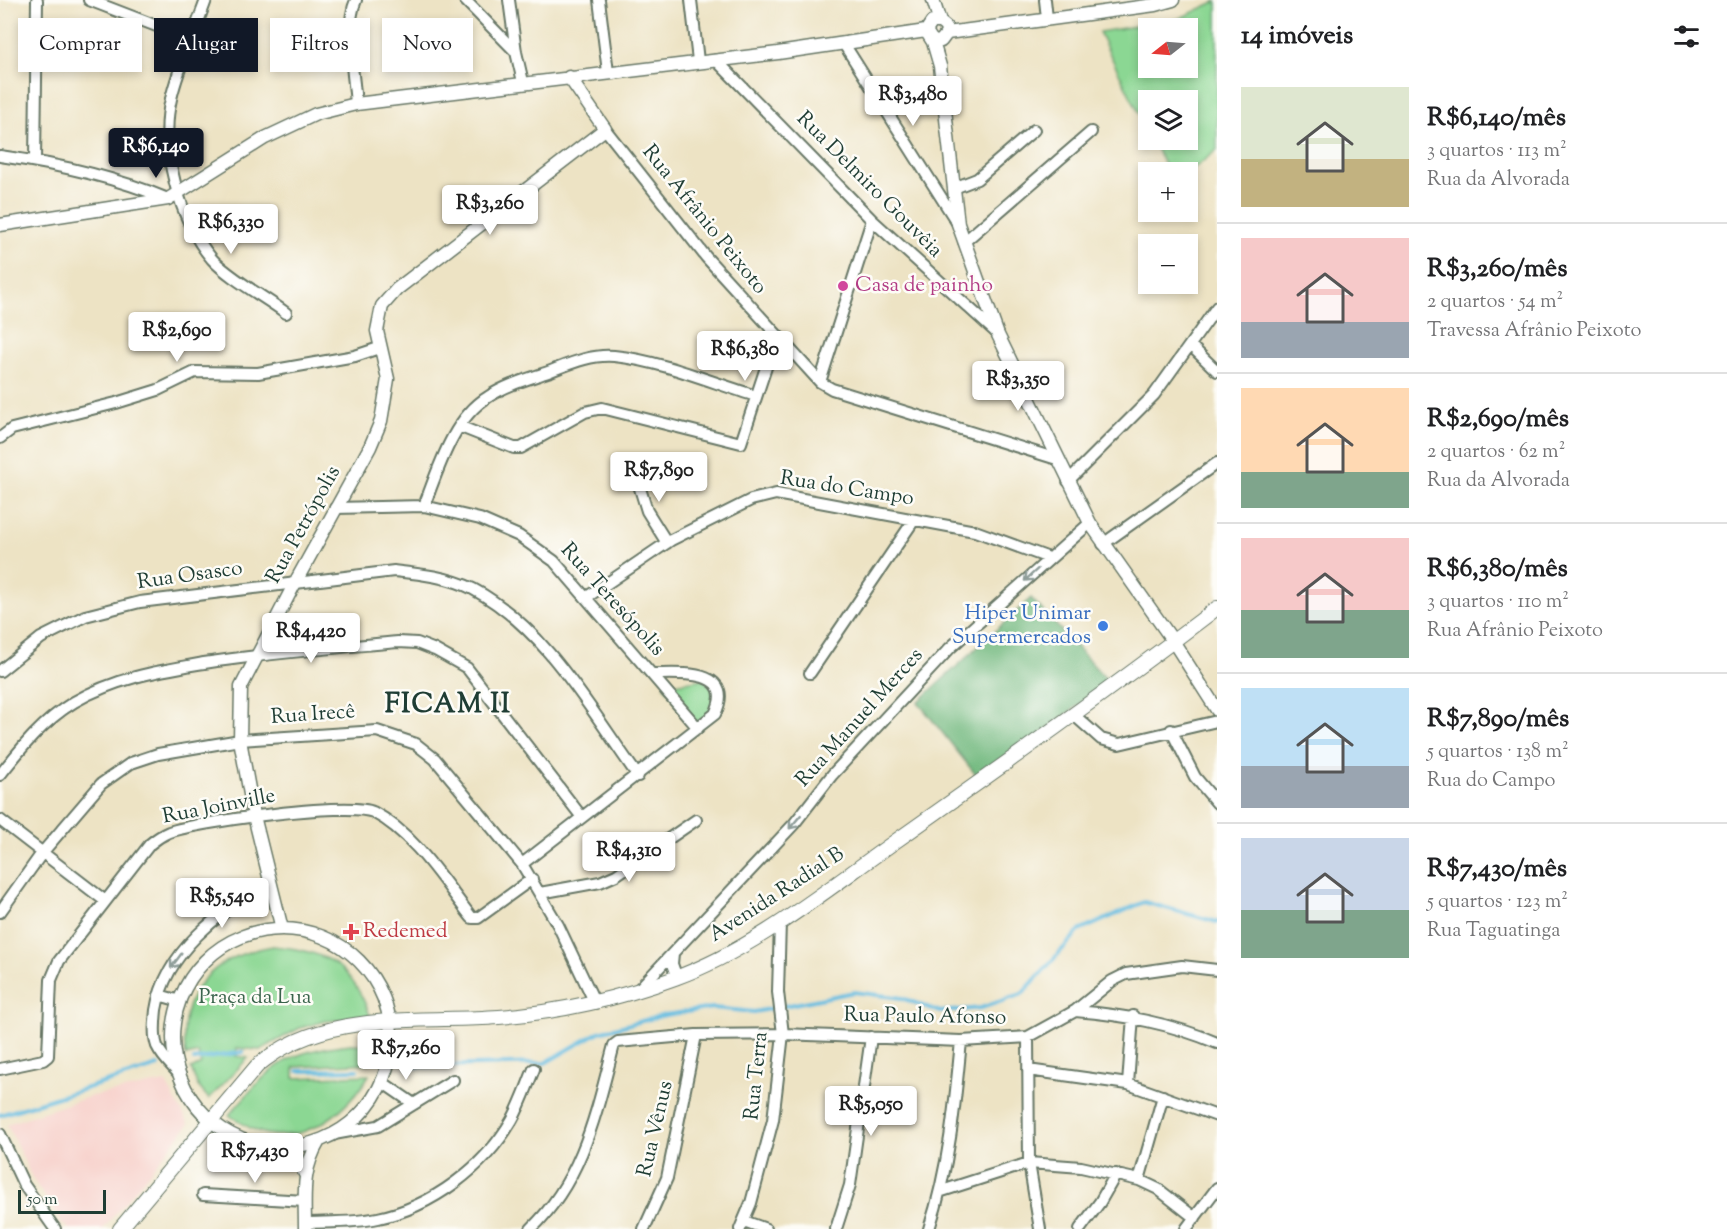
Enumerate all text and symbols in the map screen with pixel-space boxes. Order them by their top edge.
chip: Comprar [18,18,142,72]
chip: Alugar [154,18,258,72]
chip: Filtros [270,18,370,72]
chip: Novo [382,18,473,72]
north arrow [1138,18,1198,78]
map controls [1138,18,1198,294]
text: 14 imóveis [1241,18,1353,55]
icon: filters [1670,20,1703,53]
pin: R$3,480 [858,76,968,127]
text: R$3,480 [879,81,947,110]
button: layers [1138,90,1198,150]
text: R$6,140/mês [1427,100,1566,137]
street label: Rua Delmiro Gouvêia [789,105,949,265]
icon: home [1289,111,1361,183]
pin: R$6,140 [101,128,211,179]
text: R$6,140 [123,133,189,162]
text: 3 quartos · 113 m² [1427,137,1567,166]
street label: Rua Afrânio Peixoto [634,139,774,301]
button: + [1138,162,1198,222]
text: Rua da Alvorada [1427,166,1570,195]
pin: R$3,260 [435,185,545,236]
text: R$3,260 [456,190,524,219]
pin: R$6,330 [176,204,286,255]
text: R$6,330 [198,209,264,238]
button: − [1138,234,1198,294]
text: R$3,260/mês [1427,251,1567,288]
icon: home [1289,262,1361,334]
place label: Casa de painho [855,271,993,301]
marker: Casa de painho [836,279,850,293]
text: 2 quartos · 54 m² [1427,288,1563,317]
pin: R$2,690 [122,312,232,363]
text: R$2,690 [142,317,212,346]
text: Travessa Afrânio Peixoto [1427,317,1641,346]
pin: R$6,380 [690,331,800,382]
text: R$6,380 [711,336,779,365]
pin: R$3,350 [963,361,1073,412]
text: R$3,350 [986,366,1050,395]
text: R$2,690/mês [1427,401,1569,438]
icon: home [1289,412,1361,484]
text: 2 quartos · 62 m² [1427,438,1565,467]
pin: R$7,890 [604,452,714,503]
text: R$7,890 [624,457,694,486]
street label: Rua Petrópolis [259,461,349,589]
street label: Rua do Campo [778,464,916,514]
text: Rua da Alvorada [1427,467,1570,496]
street label: Rua Teresópolis [553,537,671,663]
text: R$6,380/mês [1427,551,1568,588]
street label: Rua Osasco [136,554,244,598]
icon: home [1289,562,1361,634]
one-way arrow [1023,568,1038,582]
text: 3 quartos · 110 m² [1427,588,1569,617]
place label: Hiper Unimar Supermercados [952,599,1091,653]
pin: R$4,420 [256,613,366,664]
text: Rua Afrânio Peixoto [1427,617,1603,646]
text: R$4,420 [276,618,346,647]
marker: Hiper Unimar Supermercados [1096,619,1110,633]
street label: Rua Manuel Merces [789,642,931,794]
district label: FICAM II [385,686,511,725]
street label: Rua Irecê [270,697,356,733]
text: R$7,890/mês [1427,701,1569,738]
icon: home [1289,712,1361,784]
text: 5 quartos · 138 m² [1427,738,1569,767]
text: Rua do Campo [1427,767,1556,796]
street label: Rua Joinville [160,781,278,833]
one-way arrow [788,814,802,829]
pin: R$4,310 [574,832,684,883]
text: R$4,310 [596,837,662,866]
street label: Avenida Radial B [703,840,851,950]
text: R$7,430/mês [1427,851,1567,888]
icon: home [1289,862,1361,934]
pin: R$5,540 [167,878,277,929]
text: R$5,540 [190,883,254,912]
text: 5 quartos · 123 m² [1427,888,1568,917]
place label: Redemed [363,917,448,947]
text: Rua Taguatinga [1427,917,1560,946]
marker: Redemed [344,925,358,939]
one-way arrow [170,953,183,969]
park label: Praça da Lua [199,983,312,1013]
street label: Rua Paulo Afonso [843,1001,1007,1033]
pin: R$7,260 [351,1030,461,1081]
street label: Rua Terra [737,1030,777,1122]
text: R$7,260 [372,1035,441,1064]
street label: Rua Vênus [630,1078,682,1180]
pin: R$5,050 [816,1086,926,1137]
text: R$5,050 [839,1091,903,1120]
pin: R$7,430 [200,1133,310,1184]
text: R$7,430 [221,1138,289,1167]
scale bar [18,1187,106,1214]
text: 50 m [27,1189,58,1212]

